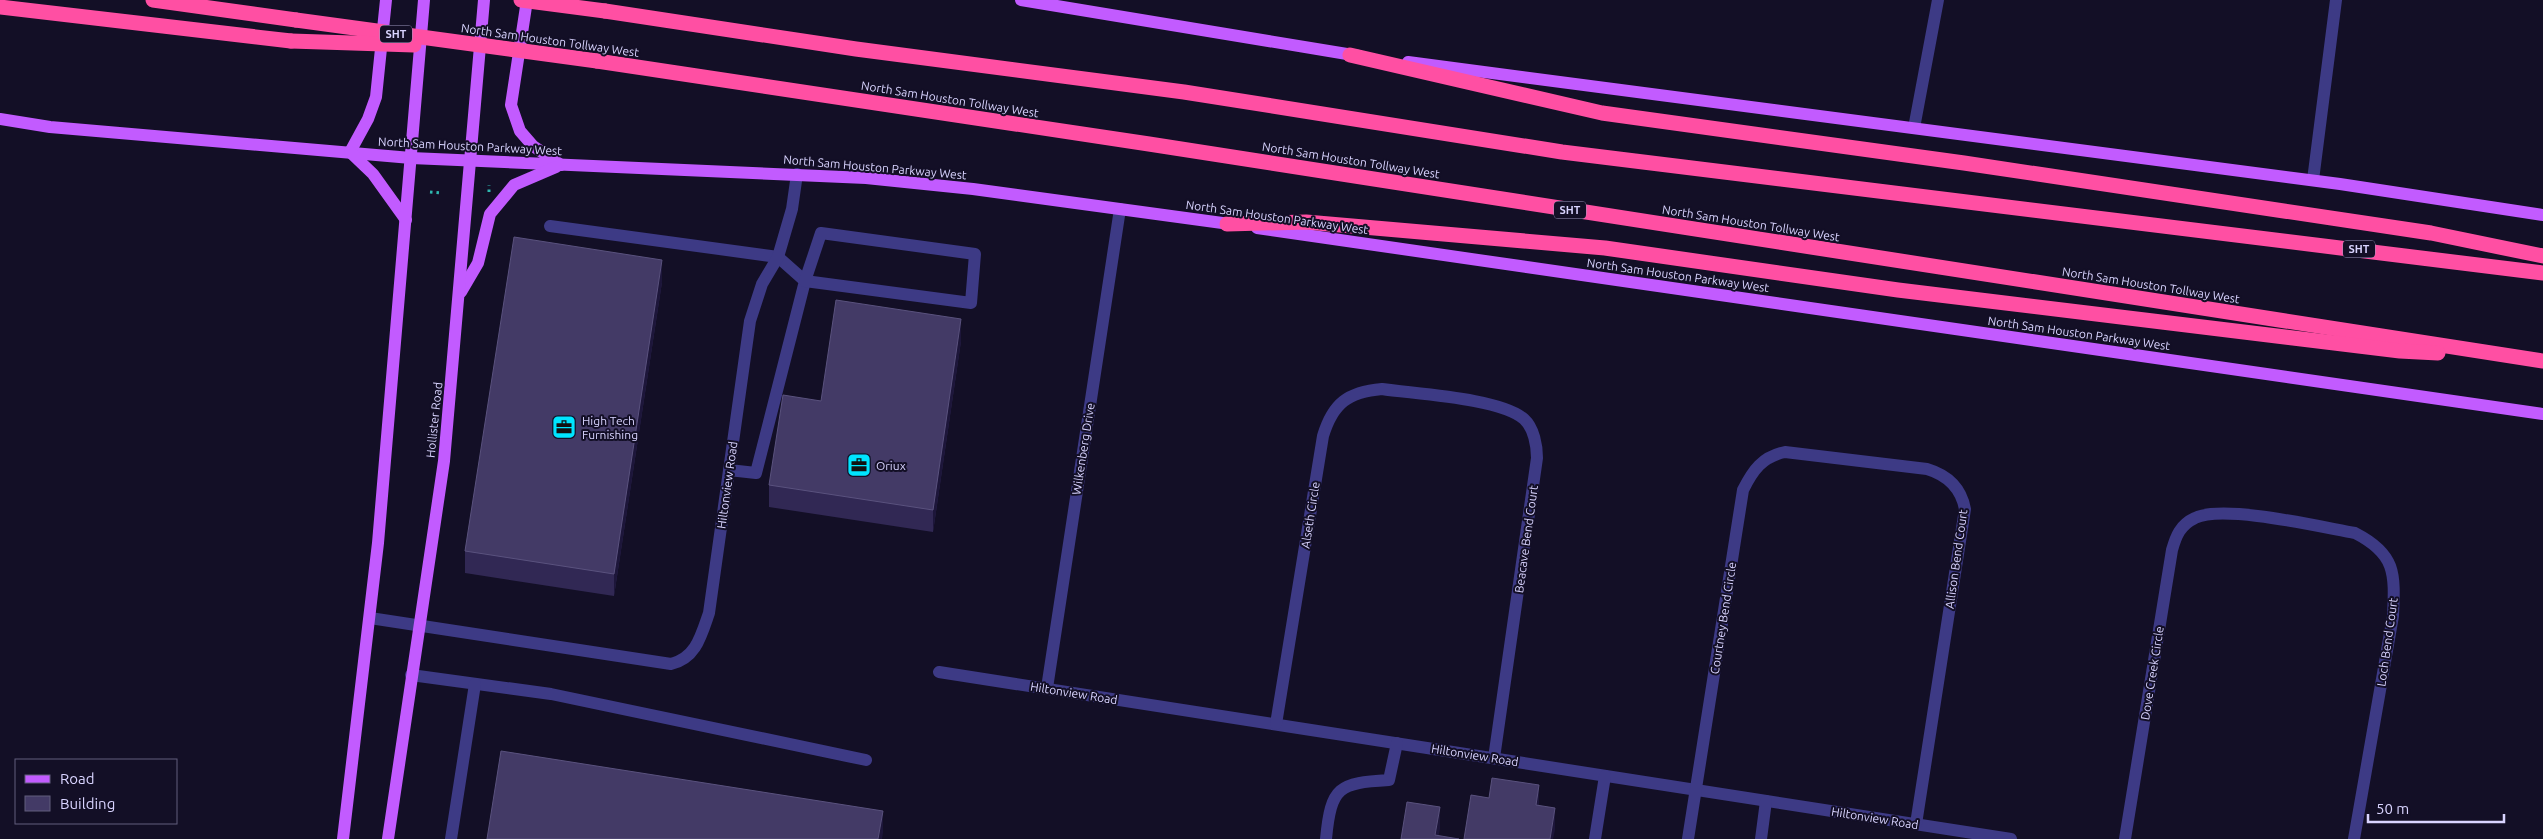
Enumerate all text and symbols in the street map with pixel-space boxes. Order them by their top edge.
street label: North Sam Houston Tollway West [460,21,640,59]
road number: SHT [380,26,412,42]
street label: North Sam Houston Tollway West [860,79,1040,120]
street label: North Sam Houston Parkway West [378,135,563,157]
street label: North Sam Houston Tollway West [1261,140,1441,181]
street label: North Sam Houston Parkway West [783,153,968,182]
street label: North Sam Houston Parkway West [1185,198,1369,236]
road number: SHT [1554,202,1586,218]
street label: North Sam Houston Tollway West [1661,203,1841,244]
road number: SHT [2343,240,2375,258]
street label: North Sam Houston Parkway West [1586,256,1770,294]
street label: North Sam Houston Tollway West [2061,265,2241,306]
street label: North Sam Houston Parkway West [1987,314,2171,352]
street label: Hollister Road [424,381,444,459]
street label: Wilkenberg Drive [1069,402,1097,496]
office icon: High Tech Furnishing [551,414,577,440]
place label: High Tech Furnishing [582,414,638,441]
street label: Hiltonview Road [714,440,740,530]
office icon: Oriux [846,452,872,478]
place label: Oriux [876,459,906,472]
street label: Alseth Circle [1298,481,1322,549]
street label: Beacave Bend Court [1512,484,1540,594]
street label: Allison Bend Court [1943,508,1969,610]
street label: Courtney Bend Circle [1708,561,1738,675]
street label: Loch Bend Court [2374,596,2400,687]
street label: Dove Creek Circle [2138,625,2166,721]
street label: Hiltonview Road [1029,680,1119,706]
street label: Hiltonview Road [1430,742,1520,768]
legend [15,759,178,824]
text: Road [60,770,95,787]
scale bar [2368,792,2504,824]
text: Building [60,795,115,812]
text: 50 m [2376,800,2409,817]
street label: Hiltonview Road [1830,805,1920,831]

